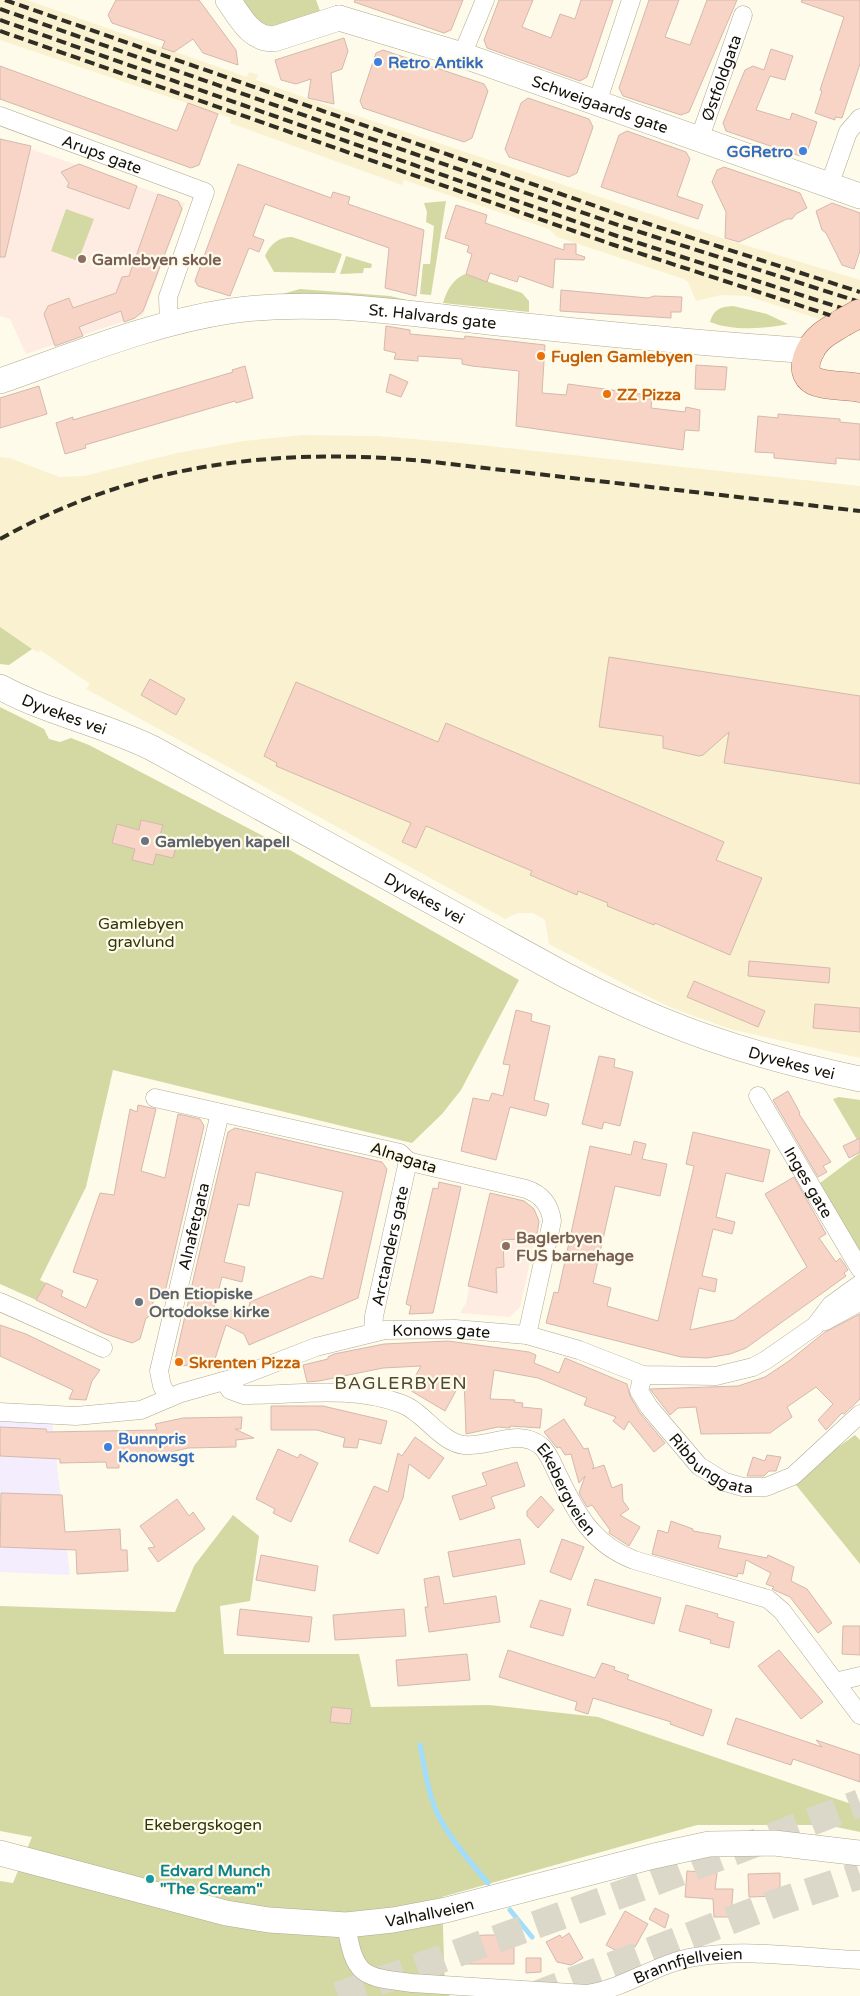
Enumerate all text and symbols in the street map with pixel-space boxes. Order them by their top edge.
street label: Østfoldgata [697,32,746,124]
place label: Retro Antikk [388,53,484,73]
marker: Retro Antikk [372,56,384,68]
street label: Schweigaards gate [529,71,671,138]
street label: Arups gate [59,131,145,179]
place label: GGRetro [727,142,793,162]
marker: GGRetro [797,145,809,157]
place label: Gamlebyen skole [92,250,221,270]
marker: Gamlebyen skole [76,253,88,265]
street label: St. Halvards gate [368,300,497,334]
place label: Fuglen Gamlebyen [551,347,693,367]
marker: Fuglen Gamlebyen [535,350,547,362]
place label: ZZ Pizza [617,385,681,405]
marker: ZZ Pizza [601,388,613,400]
street label: Dyvekes vei [19,690,109,740]
place label: Gamlebyen kapell [155,832,290,852]
marker: Gamlebyen kapell [139,835,151,847]
street label: Dyvekes vei [380,869,468,929]
park label: Gamlebyen gravlund [98,914,184,952]
street label: Dyvekes vei [746,1042,837,1084]
street label: Alnagata [368,1138,439,1178]
street label: Inges gate [779,1143,837,1222]
street label: Alnafetgata [174,1181,214,1272]
street label: Arctanders gate [368,1184,413,1308]
place label: Baglerbyen FUS barnehage [516,1228,634,1266]
marker: Baglerbyen FUS barnehage [500,1240,512,1252]
place label: Den Etiopiske Ortodokse kirke [149,1284,270,1322]
marker: Den Etiopiske Ortodokse kirke [133,1296,145,1308]
street label: Konows gate [392,1320,491,1343]
place label: Skrenten Pizza [189,1353,300,1373]
marker: Skrenten Pizza [173,1356,185,1368]
district label: BAGLERBYEN [334,1372,468,1394]
place label: Bunnpris Konowsgt [118,1429,195,1467]
street label: Ribbunggata [665,1429,753,1498]
street label: Ekebergveien [532,1439,600,1540]
marker: Bunnpris Konowsgt [102,1441,114,1453]
park label: Ekebergskogen [144,1815,262,1835]
place label: Edvard Munch "The Scream" [160,1861,271,1899]
marker: Edvard Munch "The Scream" [144,1873,156,1885]
street label: Valhallveien [384,1894,476,1932]
street label: Brannfjellveien [630,1944,743,1989]

